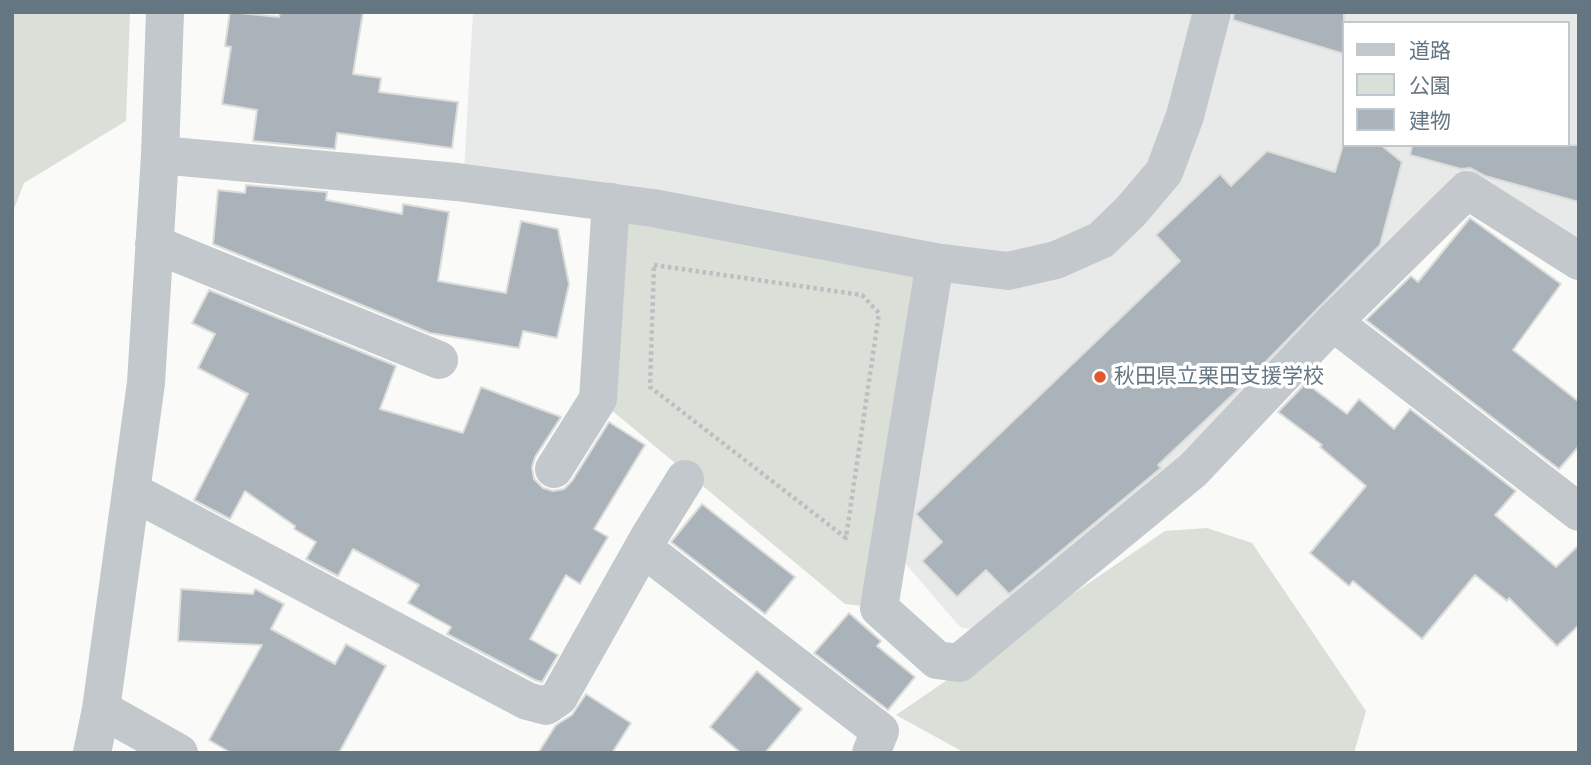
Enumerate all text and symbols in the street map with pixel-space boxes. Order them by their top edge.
legend [1342,21,1570,147]
text: 道路 [1409,37,1451,65]
text: 公園 [1409,72,1451,100]
text: 建物 [1409,107,1451,135]
place label: 秋田県立栗田支援学校 [1114,364,1324,390]
marker: 秋田県立栗田支援学校 [1092,369,1108,385]

